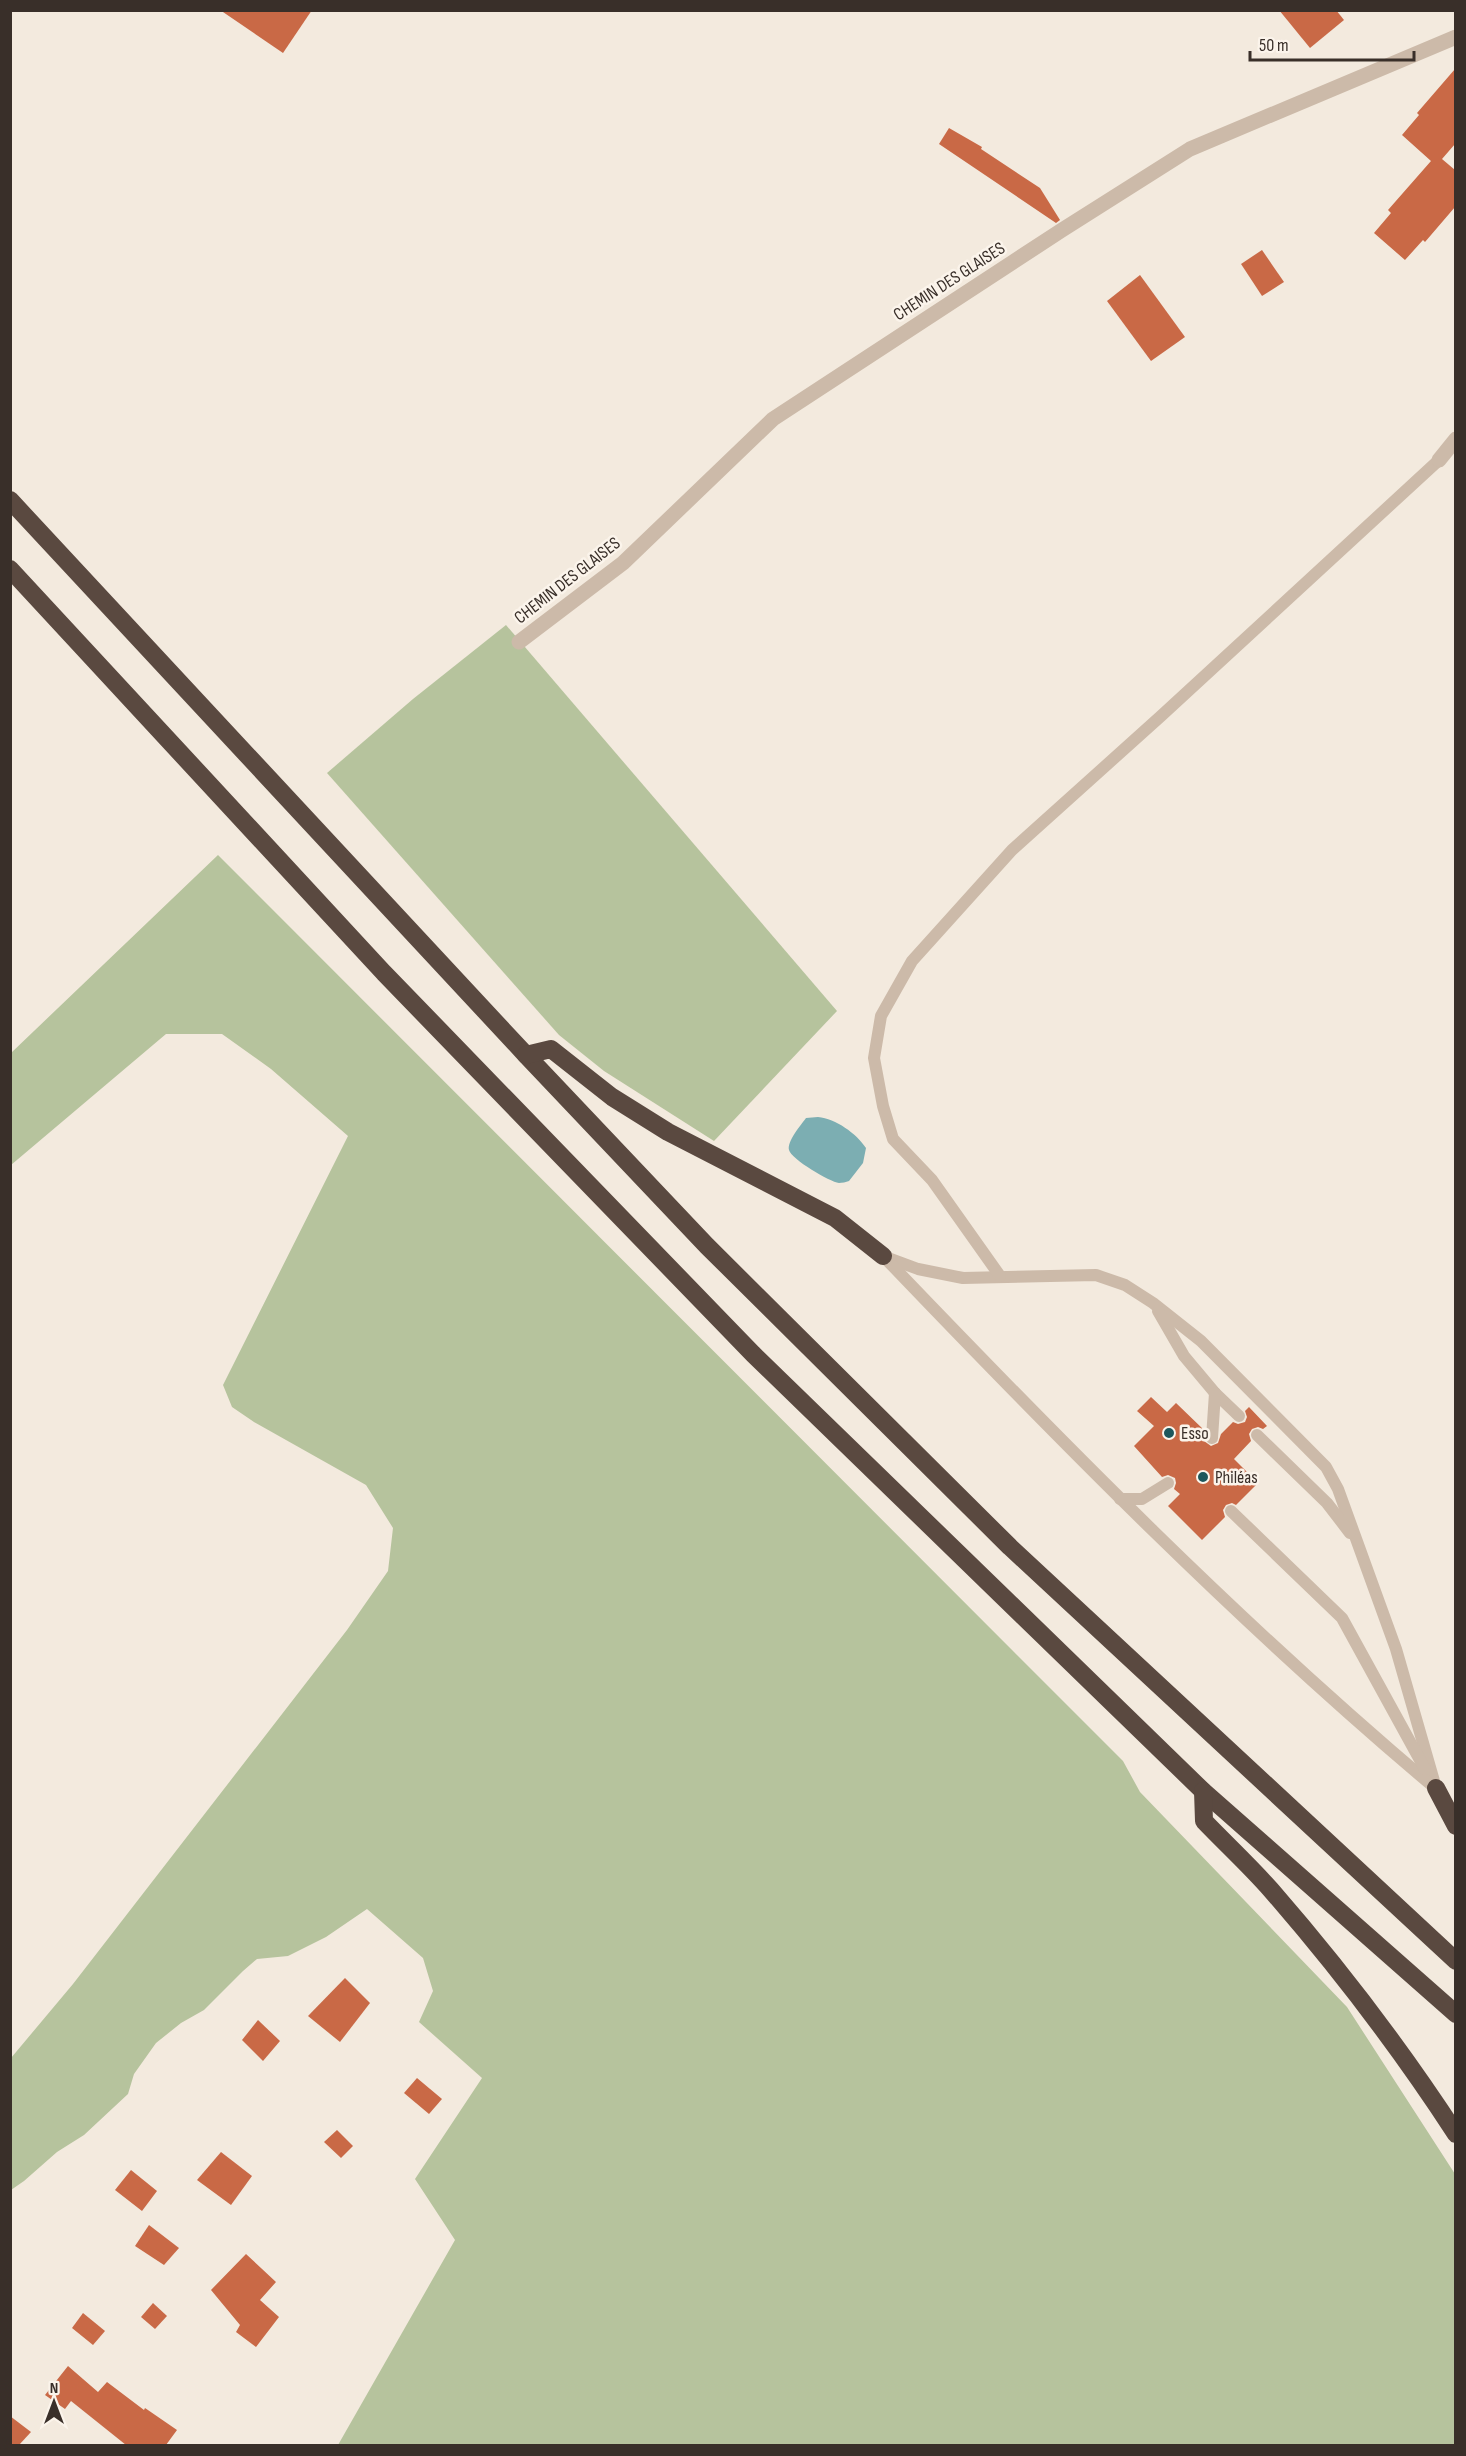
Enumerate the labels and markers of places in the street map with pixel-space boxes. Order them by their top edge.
place label: Esso [1181,1423,1209,1444]
marker: Esso [1162,1426,1176,1440]
place label: Philéas [1215,1467,1258,1488]
marker: Philéas [1196,1470,1210,1484]

